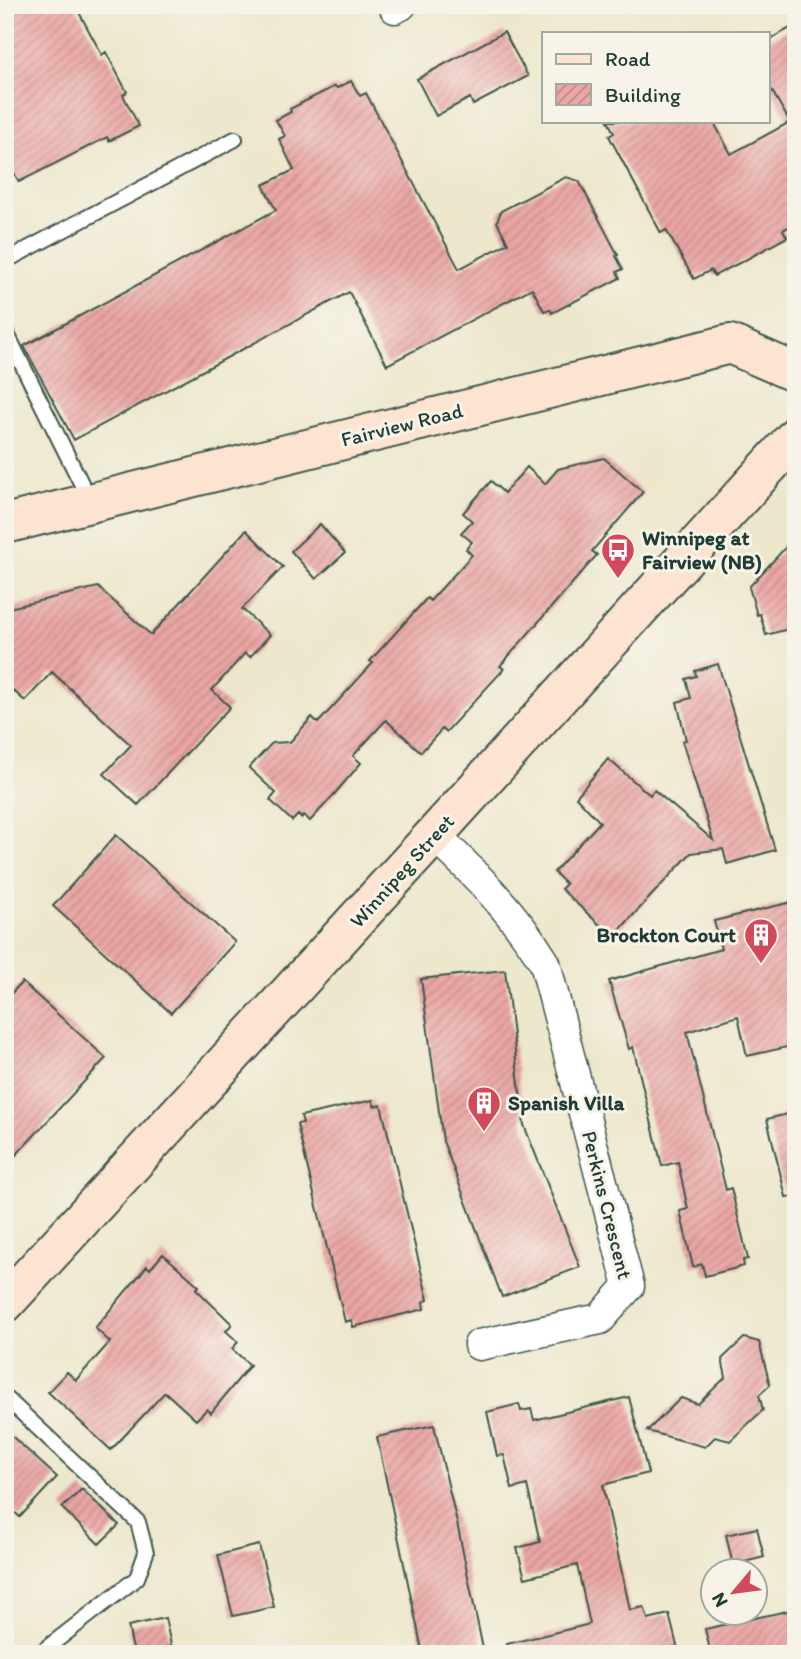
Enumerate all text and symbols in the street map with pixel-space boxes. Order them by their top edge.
legend [542,32,770,122]
text: Road [605,46,651,71]
text: Building [605,82,681,107]
street label: Fairview Road [338,397,466,452]
place label: Winnipeg at Fairview (NB) [642,525,762,575]
bus stop icon: Winnipeg at Fairview (NB) [599,531,637,580]
street label: Winnipeg Street [344,809,459,933]
building icon: Brockton Court [742,916,780,965]
place label: Brockton Court [596,922,736,947]
building icon: Spanish Villa [465,1084,503,1133]
place label: Spanish Villa [508,1090,625,1116]
street label: Perkins Crescent [577,1128,638,1282]
north arrow [700,1558,770,1628]
text: N [706,1589,733,1611]

